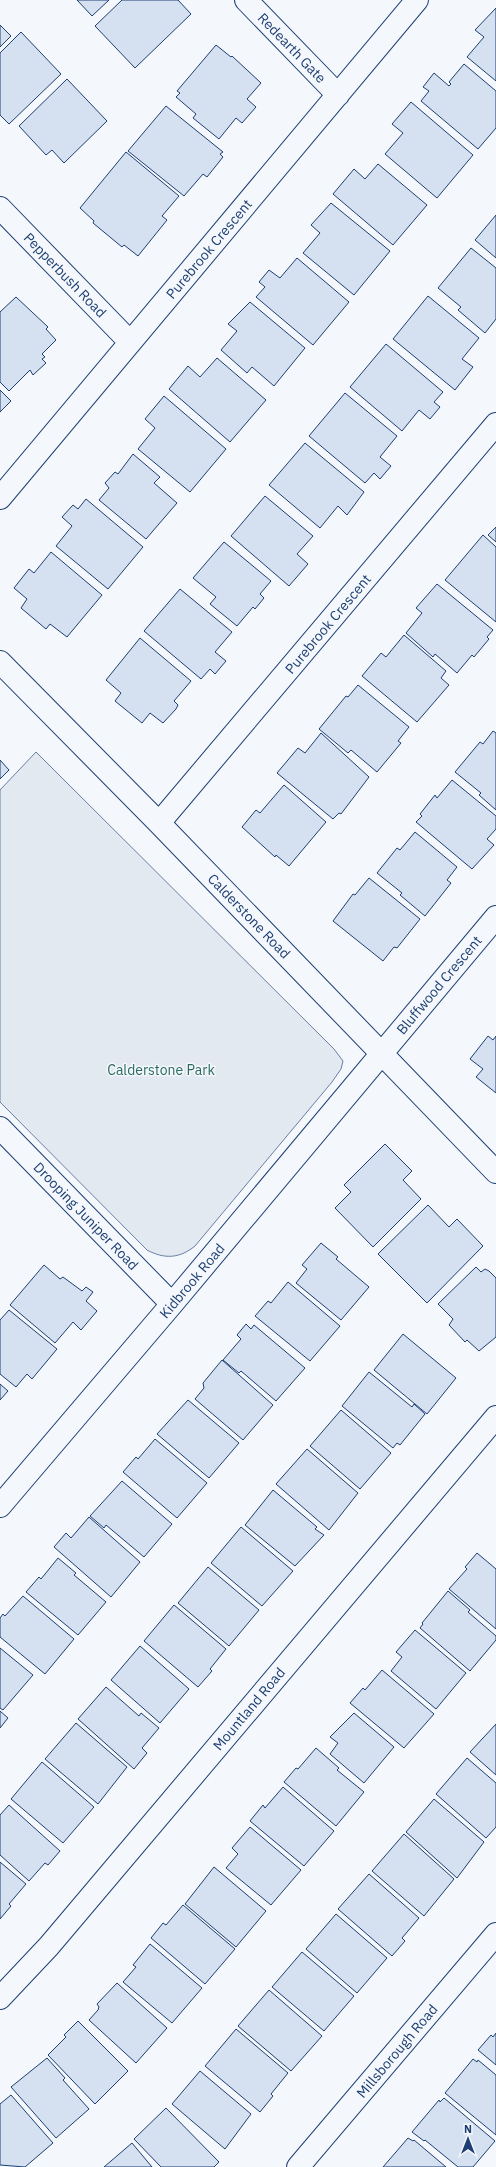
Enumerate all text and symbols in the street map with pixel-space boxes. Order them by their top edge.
street label: Redearth Gate [254,9,330,87]
street label: Purebrook Crescent [162,195,256,302]
street label: Pepperbush Road [20,229,110,321]
street label: Purebrook Crescent [281,570,375,677]
street label: Calderstone Road [204,870,294,962]
street label: Bluffwood Crescent [392,932,486,1038]
park label: Calderstone Park [107,1061,215,1079]
street label: Drooping Juniper Road [30,1158,142,1274]
street label: Kidbrook Road [155,1240,229,1322]
street label: Mountland Road [209,1664,289,1754]
street label: Millsborough Road [353,2000,441,2102]
north arrow [448,2119,488,2159]
text: N [464,2122,472,2136]

